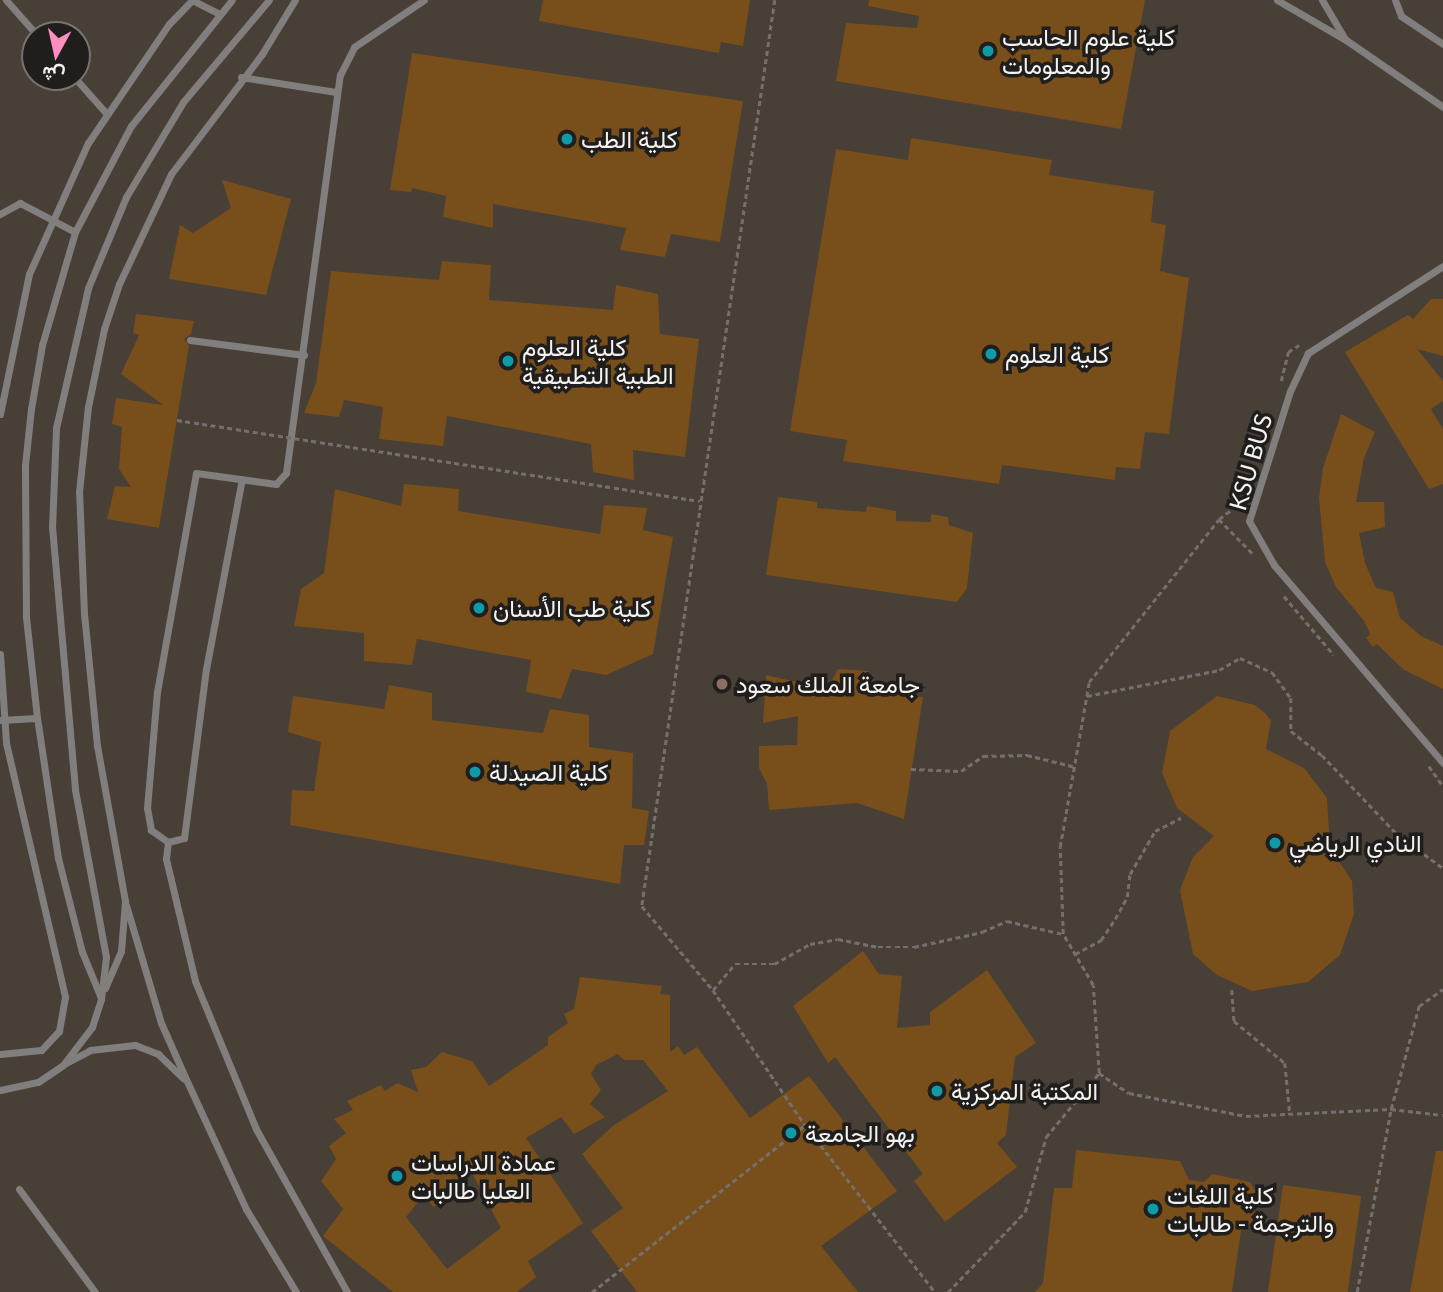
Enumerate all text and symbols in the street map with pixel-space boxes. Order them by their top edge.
north arrow [21,21,91,91]
place label: كلية علوم الحاسب والمعلومات [1002,23,1175,79]
marker: كلية علوم الحاسب والمعلومات [980,43,996,59]
text: ش [40,62,66,88]
place label: كلية الطب [581,125,678,153]
marker: كلية الطب [559,131,575,147]
place label: كلية العلوم الطبية التطبيقية [522,333,674,389]
place label: كلية العلوم [1005,340,1109,368]
marker: كلية العلوم [983,346,999,362]
marker: كلية العلوم الطبية التطبيقية [500,353,516,369]
street label: KSU BUS [1223,410,1277,514]
place label: كلية طب الأسنان [493,594,651,622]
marker: كلية طب الأسنان [471,600,487,616]
place label: جامعة الملك سعود [736,670,920,698]
marker: جامعة الملك سعود [714,676,730,692]
place label: كلية الصيدلة [489,758,609,786]
marker: كلية الصيدلة [467,764,483,780]
place label: النادي الرياضي [1289,829,1422,857]
marker: النادي الرياضي [1267,835,1283,851]
place label: المكتبة المركزية [951,1077,1098,1105]
marker: المكتبة المركزية [929,1083,945,1099]
place label: بهو الجامعة [805,1119,915,1147]
marker: بهو الجامعة [783,1125,799,1141]
place label: عمادة الدراسات العليا طالبات [411,1148,556,1204]
marker: عمادة الدراسات العليا طالبات [389,1168,405,1184]
place label: كلية اللغات والترجمة - طالبات [1167,1181,1334,1237]
marker: كلية اللغات والترجمة - طالبات [1145,1201,1161,1217]

